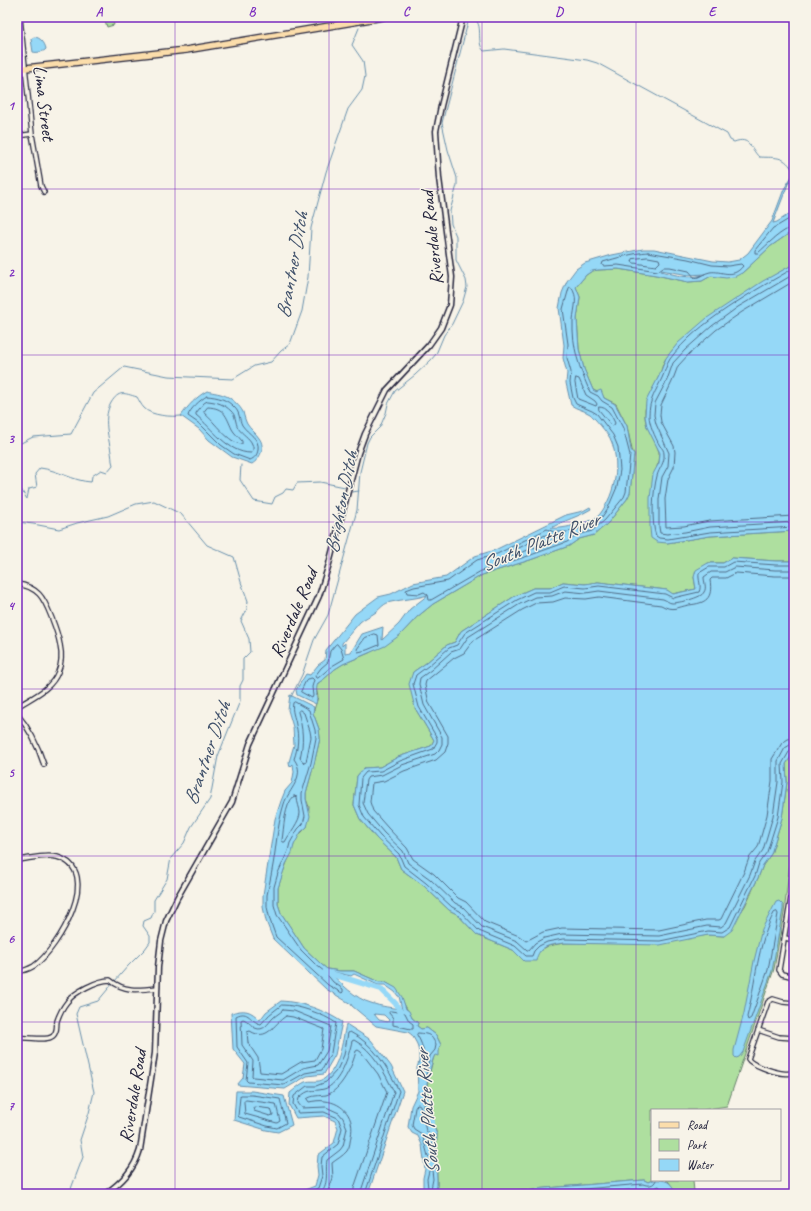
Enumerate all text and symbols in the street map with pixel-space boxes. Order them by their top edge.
text: A [96,4,104,20]
text: B [249,4,257,20]
text: C [403,4,411,20]
text: D [555,4,564,20]
text: E [709,4,718,20]
street label: Lima Street [27,64,61,144]
text: 1 [8,98,16,114]
street label: Riverdale Road [415,186,449,286]
water label: Brantner Ditch [270,208,314,320]
text: 2 [8,265,15,281]
text: 3 [8,431,15,447]
water label: Brighton Ditch [319,447,363,555]
water label: South Platte River [477,506,606,577]
street label: Riverdale Road [264,562,325,661]
text: 4 [8,598,16,614]
water label: Brantner Ditch [178,696,237,808]
text: 5 [8,765,15,781]
text: 6 [8,931,15,947]
street label: Riverdale Road [114,1044,153,1145]
water label: South Platte River [409,1045,445,1175]
text: 7 [8,1098,15,1114]
legend [651,1109,781,1181]
text: Road [687,1117,709,1133]
text: Park [687,1137,708,1153]
text: Water [687,1157,715,1173]

